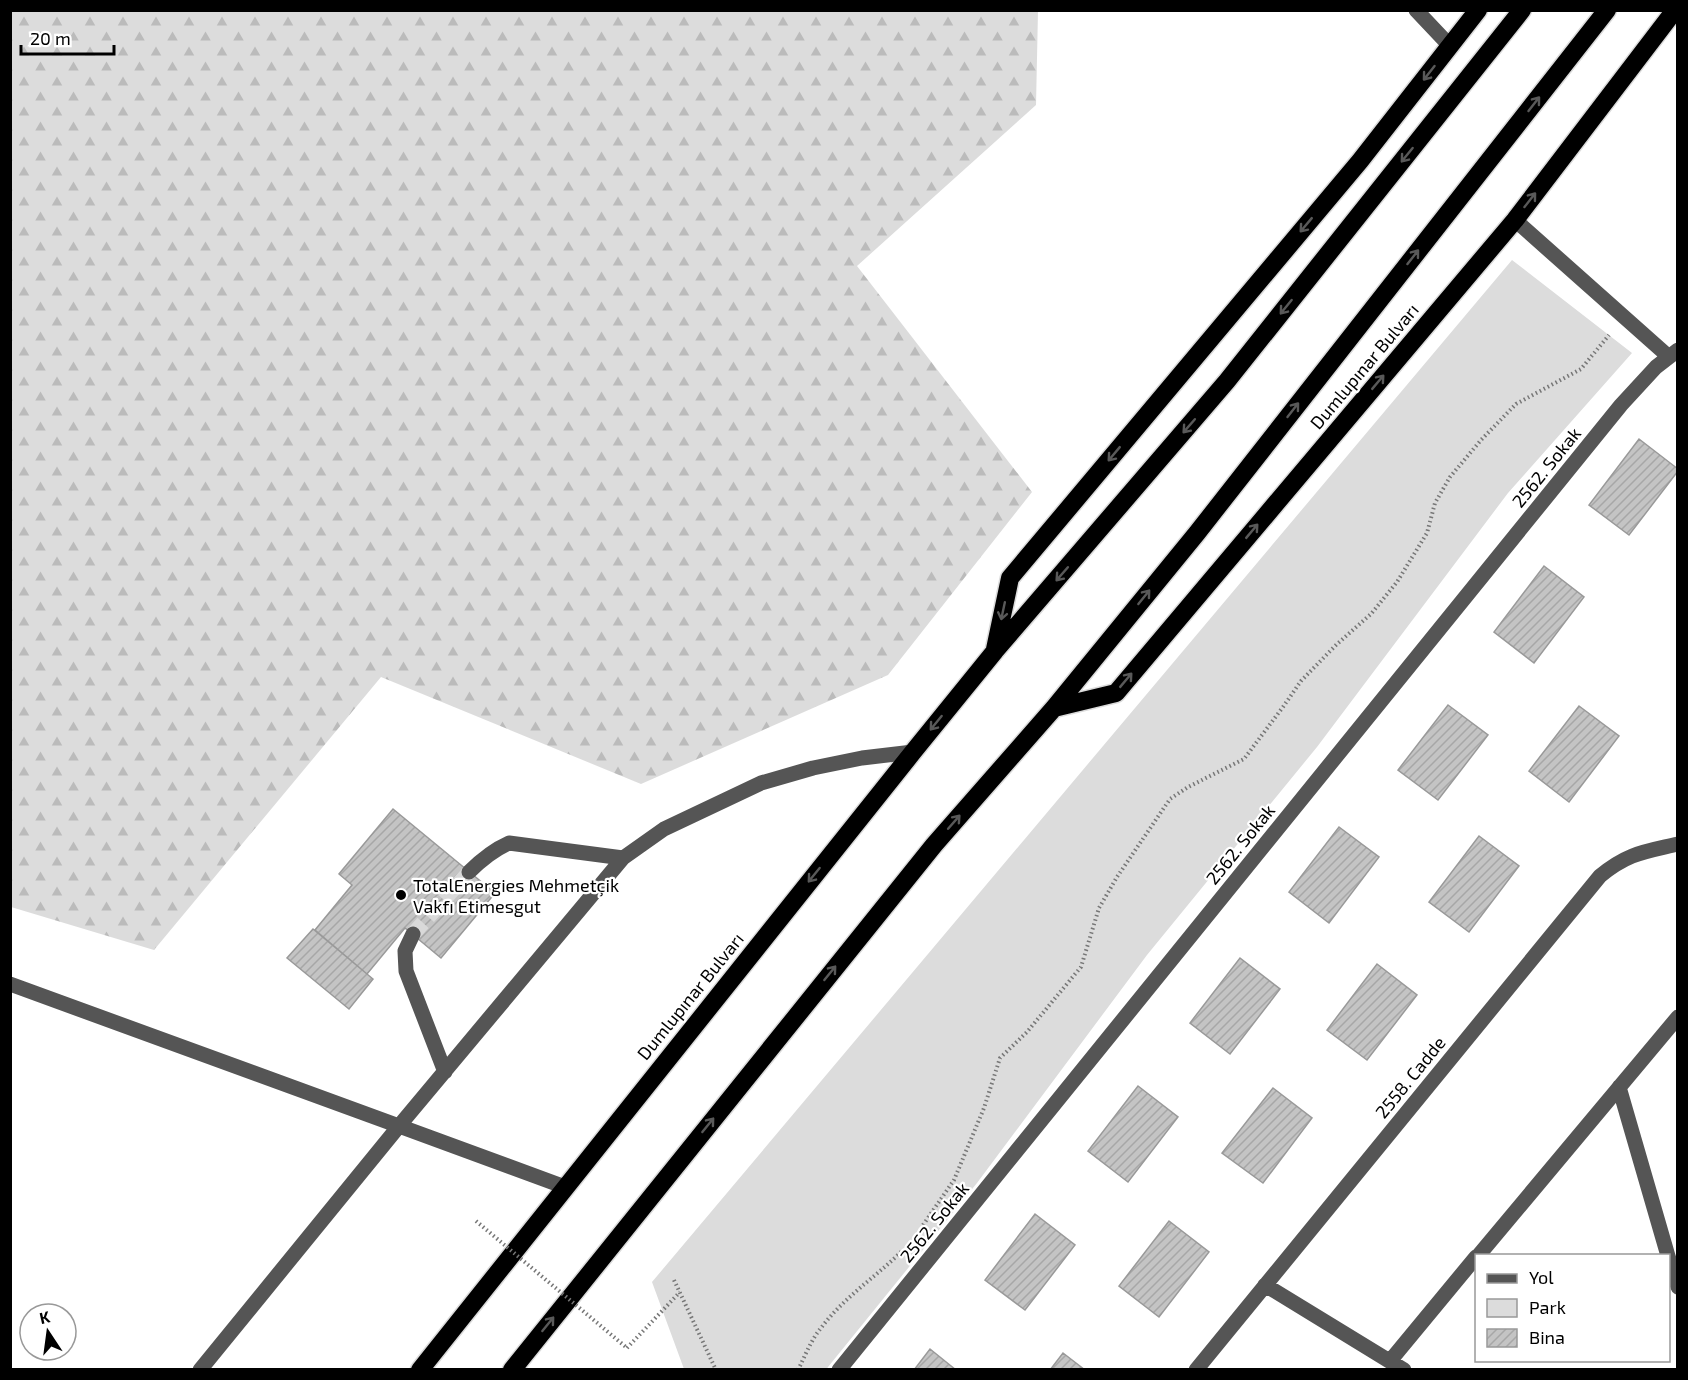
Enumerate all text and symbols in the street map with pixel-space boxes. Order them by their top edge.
scale bar [21,18,114,56]
text: 20 m [30,27,71,49]
one-way arrow [1423,65,1436,81]
one-way arrow [1527,96,1540,112]
one-way arrow [1401,147,1414,163]
one-way arrow [1523,192,1536,208]
one-way arrow [1300,216,1313,232]
one-way arrow [1407,249,1420,265]
one-way arrow [1279,299,1292,315]
street label: Dumlupınar Bulvarı [1305,299,1423,433]
one-way arrow [1371,374,1384,390]
one-way arrow [1287,403,1300,419]
one-way arrow [1182,418,1196,433]
street label: 2562. Sokak [1507,422,1585,512]
one-way arrow [1107,446,1120,462]
one-way arrow [1245,524,1259,539]
one-way arrow [1055,566,1068,582]
one-way arrow [1138,589,1151,605]
one-way arrow [997,601,1008,620]
one-way arrow [1119,673,1133,688]
one-way arrow [930,715,943,731]
street label: 2562. Sokak [1201,799,1279,889]
one-way arrow [947,815,961,830]
one-way arrow [808,867,821,883]
place label: TotalEnergies Mehmetçik Vakfı Etimesgut [413,874,619,917]
marker: TotalEnergies Mehmetçik Vakfı Etimesgut [394,888,408,902]
street label: Dumlupınar Bulvarı [632,928,748,1064]
one-way arrow [824,965,837,981]
street label: 2558. Cadde [1370,1032,1450,1122]
one-way arrow [701,1118,715,1133]
street label: 2562. Sokak [895,1177,973,1267]
legend [1475,1254,1670,1362]
text: Yol [1529,1266,1554,1288]
text: Park [1529,1296,1566,1318]
north arrow [18,1302,78,1362]
text: K [37,1306,52,1327]
one-way arrow [542,1316,555,1332]
text: Bina [1529,1326,1565,1348]

